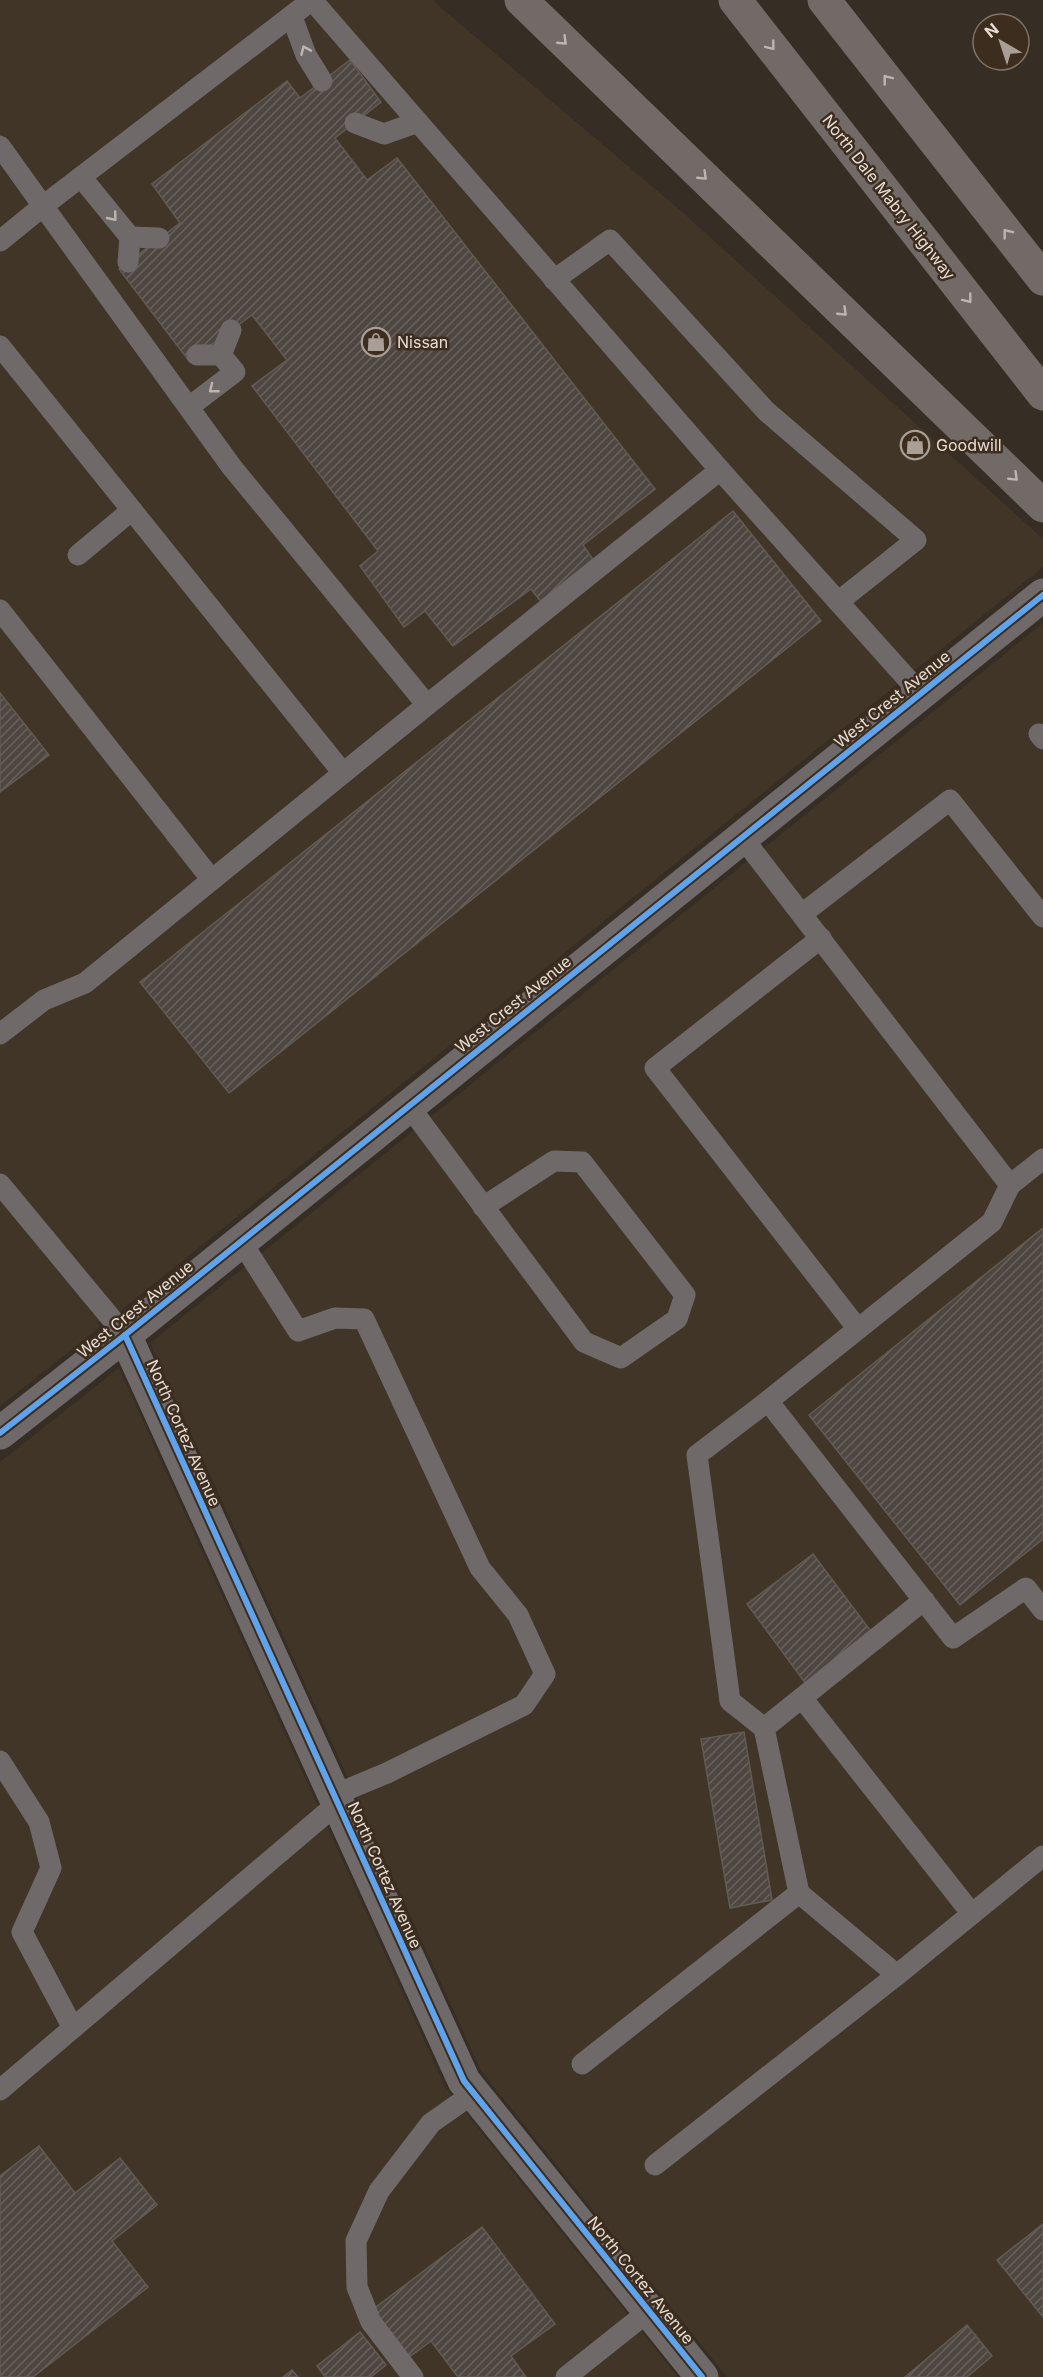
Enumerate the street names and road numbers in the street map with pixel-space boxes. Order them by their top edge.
street label: North Dale Mabry Highway [818,110,960,284]
street label: West Crest Avenue [830,646,954,752]
street label: West Crest Avenue [451,951,575,1057]
street label: West Crest Avenue [73,1256,197,1362]
street label: North Cortez Avenue [143,1357,225,1509]
street label: North Cortez Avenue [344,1799,426,1951]
street label: North Cortez Avenue [583,2212,699,2348]

